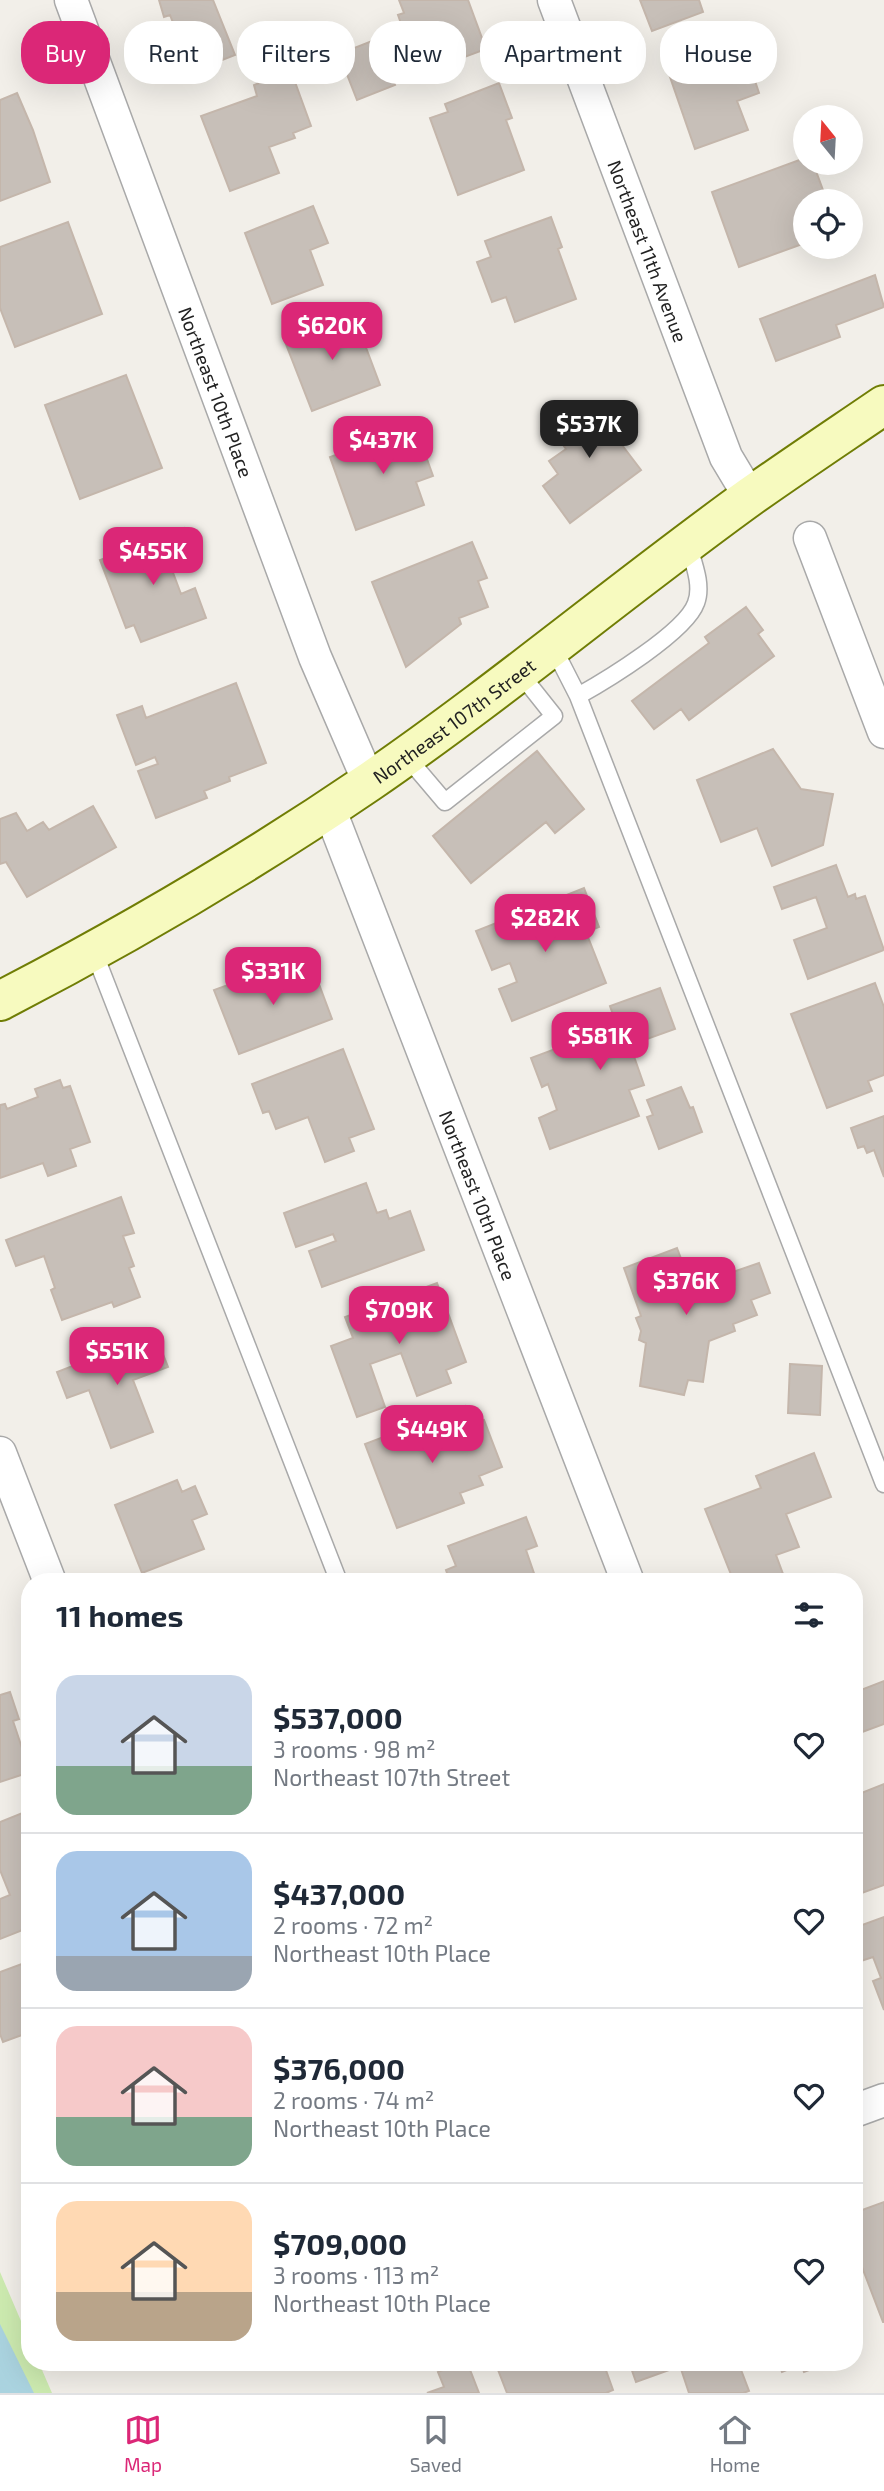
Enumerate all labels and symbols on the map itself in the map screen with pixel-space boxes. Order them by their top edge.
north arrow [793,105,863,175]
street label: Northeast 11th Avenue [604,157,693,345]
pin: $620K [283,302,381,362]
street label: Northeast 10th Place [174,303,259,480]
pin: $537K [540,400,638,460]
pin: $437K [334,416,432,476]
pin: $455K [104,528,202,587]
street label: Northeast 107th Street [368,653,539,788]
pin: $282K [496,894,594,954]
pin: $331K [224,948,322,1007]
pin: $581K [551,1012,649,1072]
street label: Northeast 10th Place [435,1107,522,1283]
pin: $376K [637,1258,735,1317]
pin: $709K [350,1286,448,1346]
pin: $551K [68,1328,166,1387]
pin: $449K [383,1406,481,1465]

